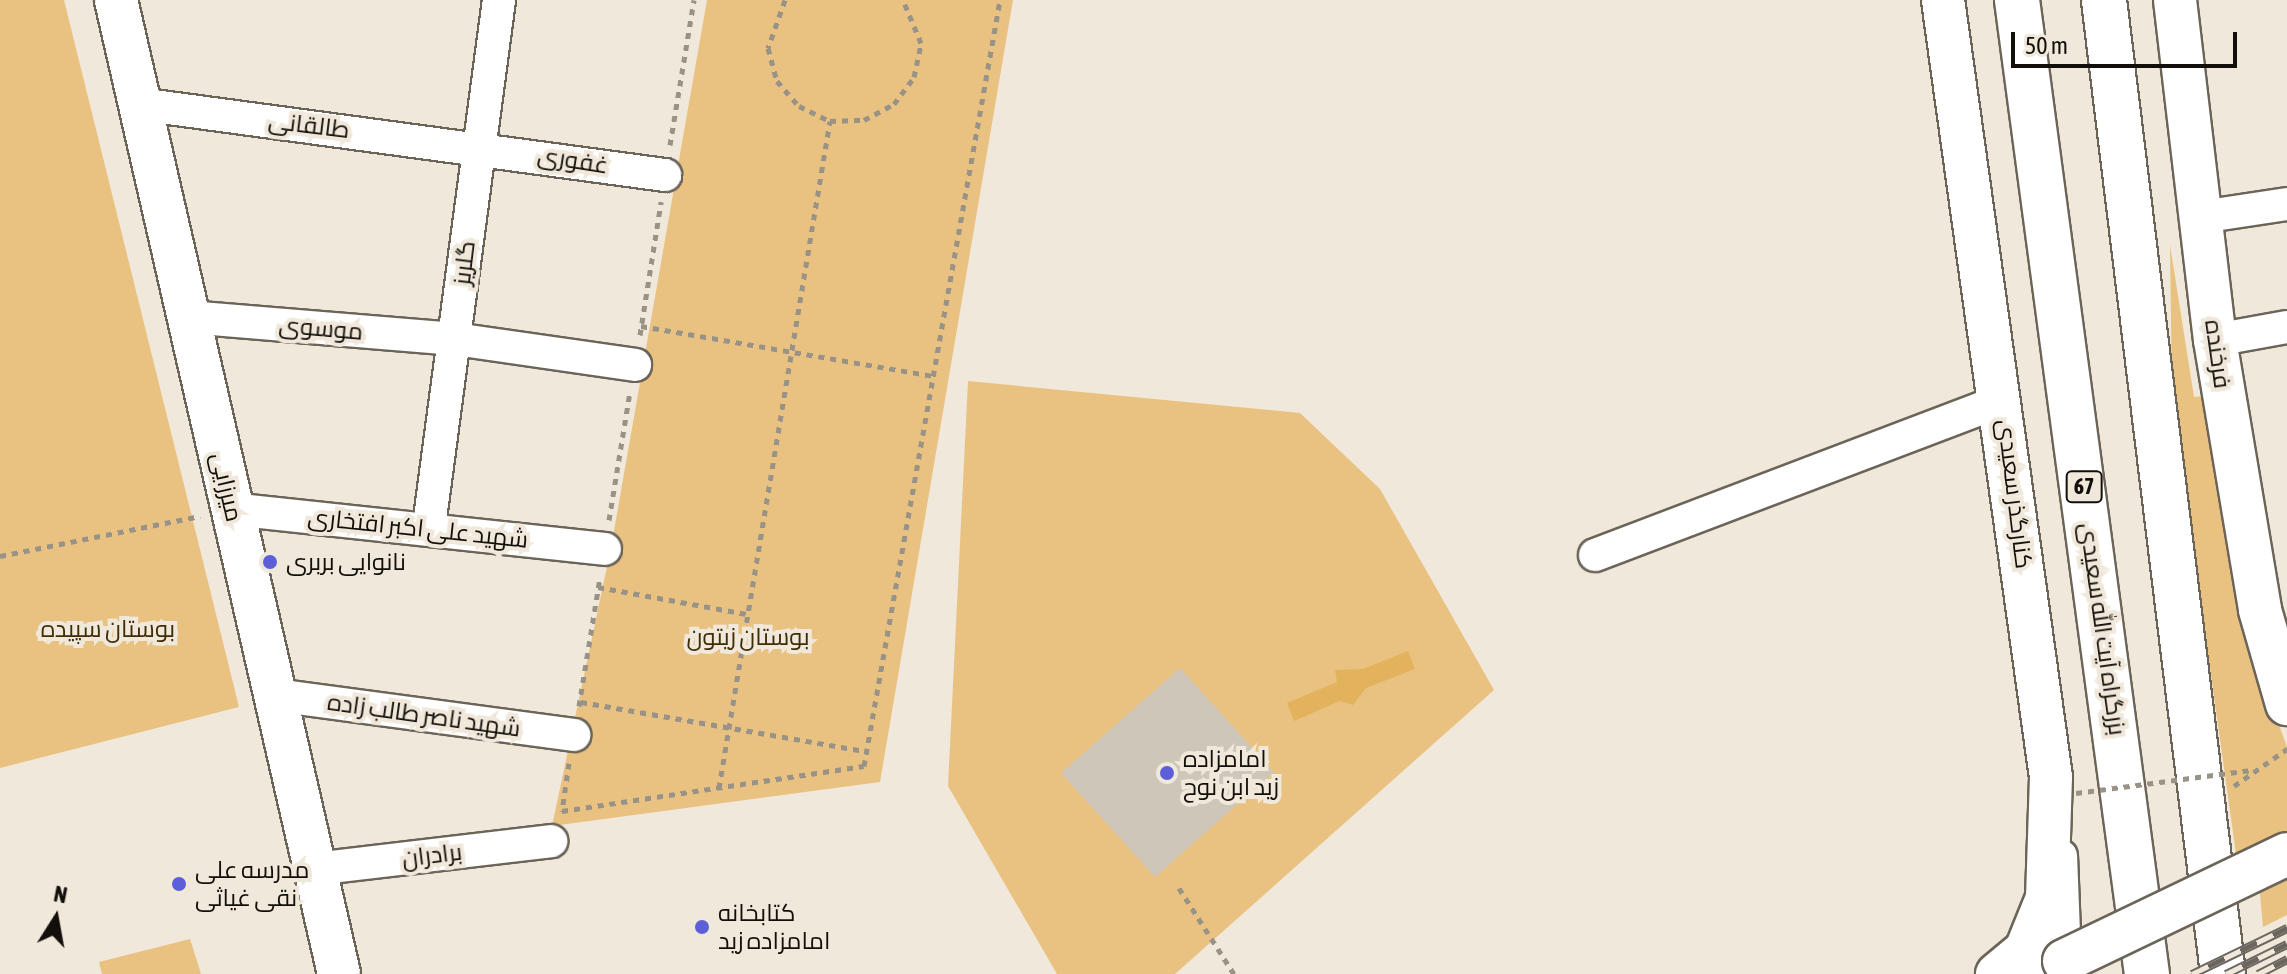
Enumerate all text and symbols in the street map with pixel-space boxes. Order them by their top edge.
scale bar [2015,16,2241,66]
text: 50 m [2025,32,2068,59]
street label: طالقانی [267,106,351,144]
street label: غفوری [536,140,610,180]
street label: گلریز [447,239,481,287]
street label: موسوی [278,310,364,346]
street label: فرخنده [2199,318,2237,390]
street label: کنارگذر سعیدی [1992,418,2038,570]
street label: میرزایی [205,450,249,524]
road number: 67 [2064,469,2104,505]
street label: شهید علی اکبر افتخاری [306,502,530,554]
street label: بزرگراه آیت الله سعیدی [2074,521,2132,737]
place label: نانوایی بربری [286,548,406,576]
marker: نانوایی بربری [261,553,279,571]
park label: بوستان سپیده [41,615,175,643]
park label: بوستان زیتون [686,623,810,651]
street label: شهید ناصر طالب زاده [326,687,522,743]
place label: امامزاده زید ابن نوح [1183,745,1279,801]
marker: امامزاده زید ابن نوح [1158,764,1176,782]
street label: برادران [400,837,464,873]
place label: مدرسه علی نقی غیاثی [195,856,309,912]
marker: مدرسه علی نقی غیاثی [170,875,188,893]
north arrow [16,878,96,958]
text: N [52,880,69,908]
place label: کتابخانه امامزاده زید [718,899,830,955]
marker: کتابخانه امامزاده زید [693,918,711,936]

